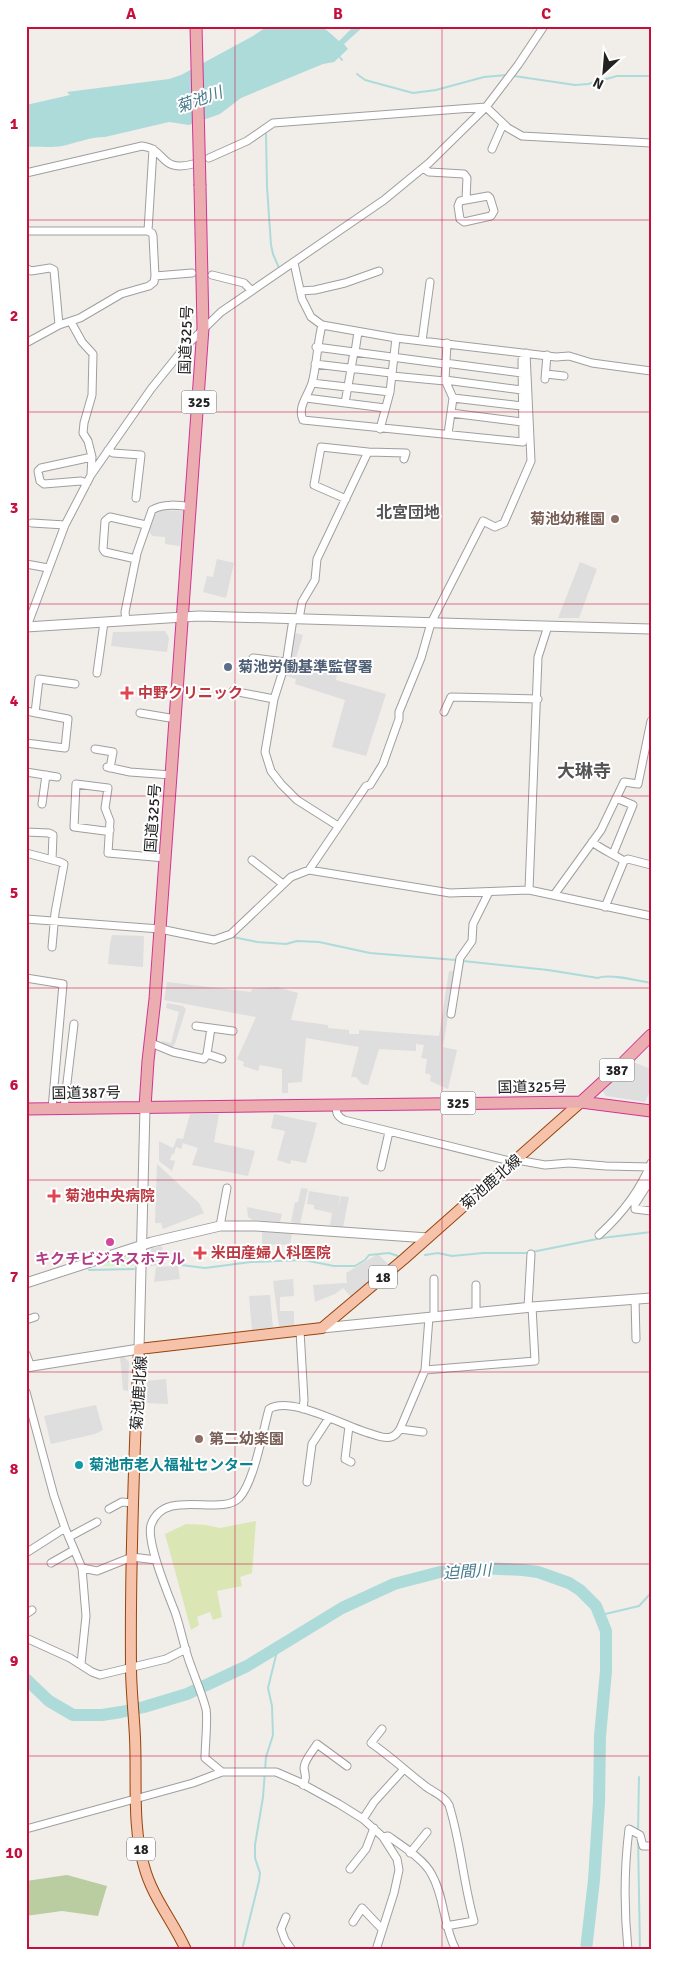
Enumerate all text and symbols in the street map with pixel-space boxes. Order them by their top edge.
text: A [126,4,137,24]
text: B [333,4,343,24]
text: C [541,4,551,24]
north arrow [580,48,630,98]
text: N [590,73,607,93]
water label: 菊池川 [173,82,227,118]
text: 1 [10,114,19,134]
street label: 国道325号 [176,305,196,375]
text: 2 [10,306,18,326]
road number: 325 [182,391,216,414]
text: 3 [10,498,18,518]
district label: 北宮団地 [376,503,440,523]
place label: 菊池幼稚園 [530,510,605,528]
marker: 菊池幼稚園 [609,513,621,525]
place label: 菊池労働基準監督署 [238,658,373,676]
marker: 菊池労働基準監督署 [222,661,234,673]
place label: 中野クリニック [138,684,243,702]
marker: 中野クリニック [120,686,134,700]
text: 4 [10,691,19,711]
district label: 大琳寺 [557,760,611,782]
street label: 国道325号 [142,783,164,853]
text: 5 [10,883,18,903]
road number: 387 [600,1058,634,1082]
text: 6 [10,1075,19,1095]
street label: 国道325号 [497,1077,567,1097]
street label: 国道387号 [51,1083,121,1103]
road number: 325 [440,1092,476,1114]
street label: 菊池鹿北線 [457,1151,525,1213]
place label: 菊池中央病院 [65,1187,155,1205]
marker: 菊池中央病院 [47,1189,61,1203]
marker: キクチビジネスホテル [104,1236,116,1248]
place label: 米田産婦人科医院 [211,1244,331,1262]
marker: 米田産婦人科医院 [193,1246,207,1260]
place label: キクチビジネスホテル [35,1250,185,1268]
road number: 18 [369,1266,397,1288]
text: 7 [10,1267,19,1287]
street label: 菊池鹿北線 [127,1355,151,1431]
place label: 第二幼楽園 [209,1430,284,1448]
marker: 第二幼楽園 [193,1433,205,1445]
place label: 菊池市老人福祉センター [89,1456,254,1474]
text: 8 [10,1459,19,1479]
marker: 菊池市老人福祉センター [73,1459,85,1471]
water label: 迫間川 [442,1560,494,1584]
text: 9 [10,1651,19,1671]
road number: 18 [127,1838,155,1860]
text: 10 [5,1843,23,1863]

